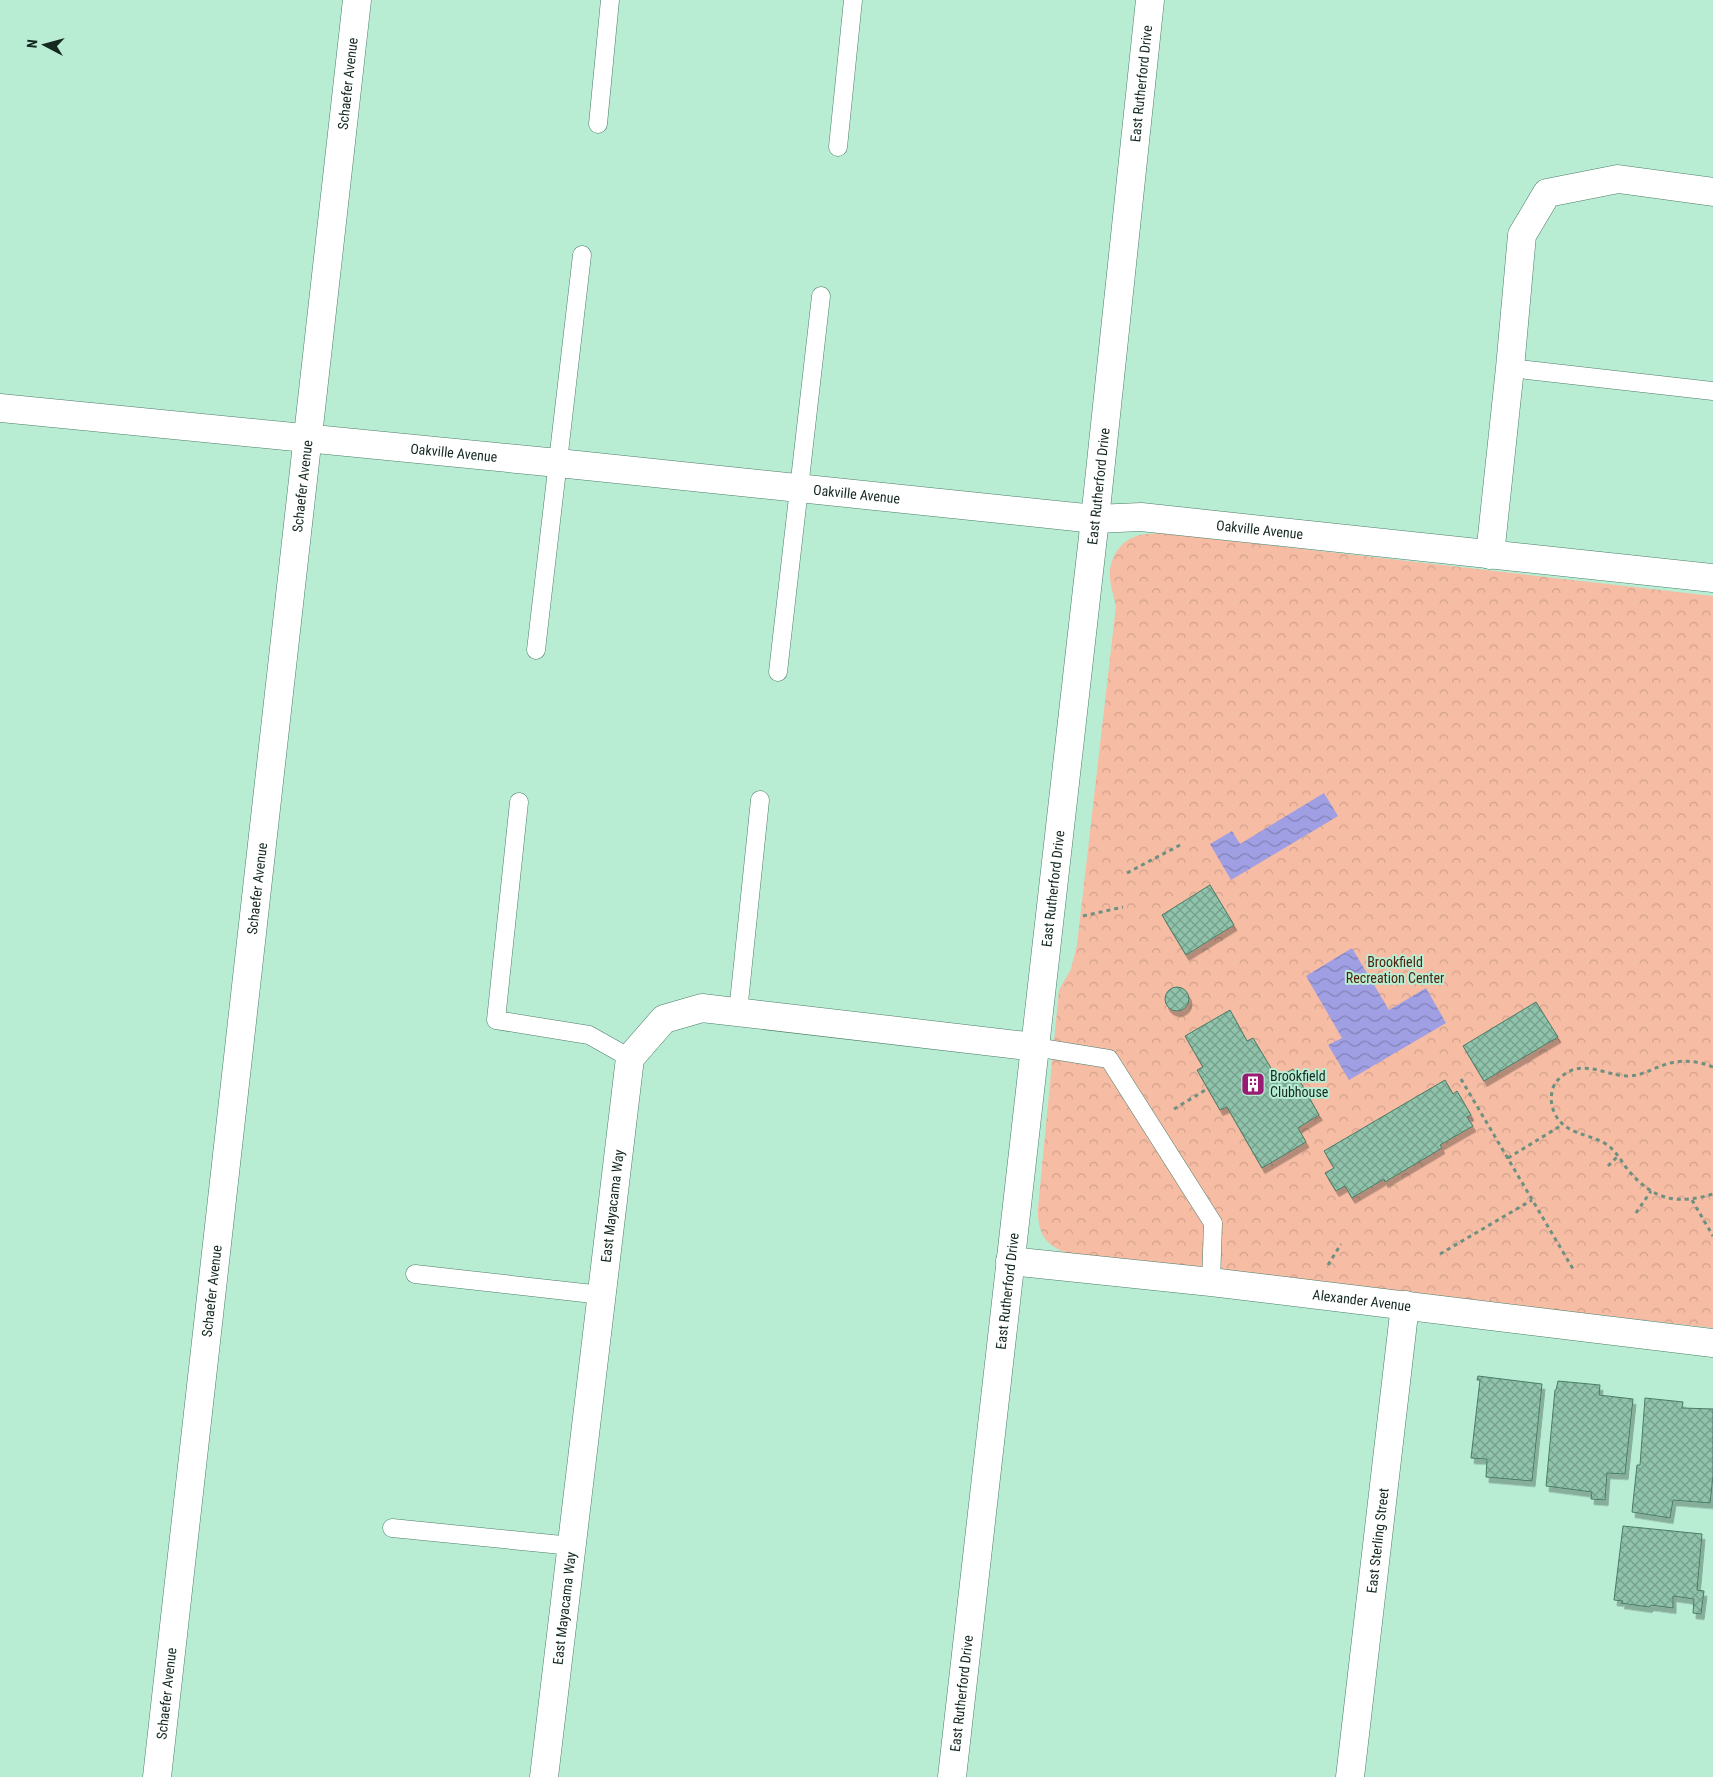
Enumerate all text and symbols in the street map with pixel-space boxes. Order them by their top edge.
north arrow [20,20,70,70]
street label: East Rutherford Drive [1127,24,1155,143]
street label: Schaefer Avenue [334,36,361,131]
text: N [24,39,40,49]
street label: East Rutherford Drive [1084,427,1113,545]
street label: Schaefer Avenue [289,439,315,533]
street label: Oakville Avenue [410,440,498,465]
street label: Oakville Avenue [812,482,901,507]
street label: Oakville Avenue [1215,517,1304,542]
street label: East Rutherford Drive [1038,829,1068,948]
street label: Schaefer Avenue [244,841,270,935]
park label: Brookfield Recreation Center [1346,954,1444,986]
place label: Brookfield Clubhouse [1270,1068,1329,1100]
building icon: Brookfield Clubhouse [1240,1071,1266,1097]
street label: East Mayacama Way [598,1149,627,1263]
street label: East Rutherford Drive [993,1232,1022,1350]
street label: Schaefer Avenue [199,1244,225,1338]
street label: Alexander Avenue [1312,1286,1412,1314]
street label: East Sterling Street [1363,1487,1392,1594]
street label: East Mayacama Way [549,1551,579,1666]
street label: East Rutherford Drive [947,1634,976,1753]
street label: Schaefer Avenue [153,1646,180,1740]

